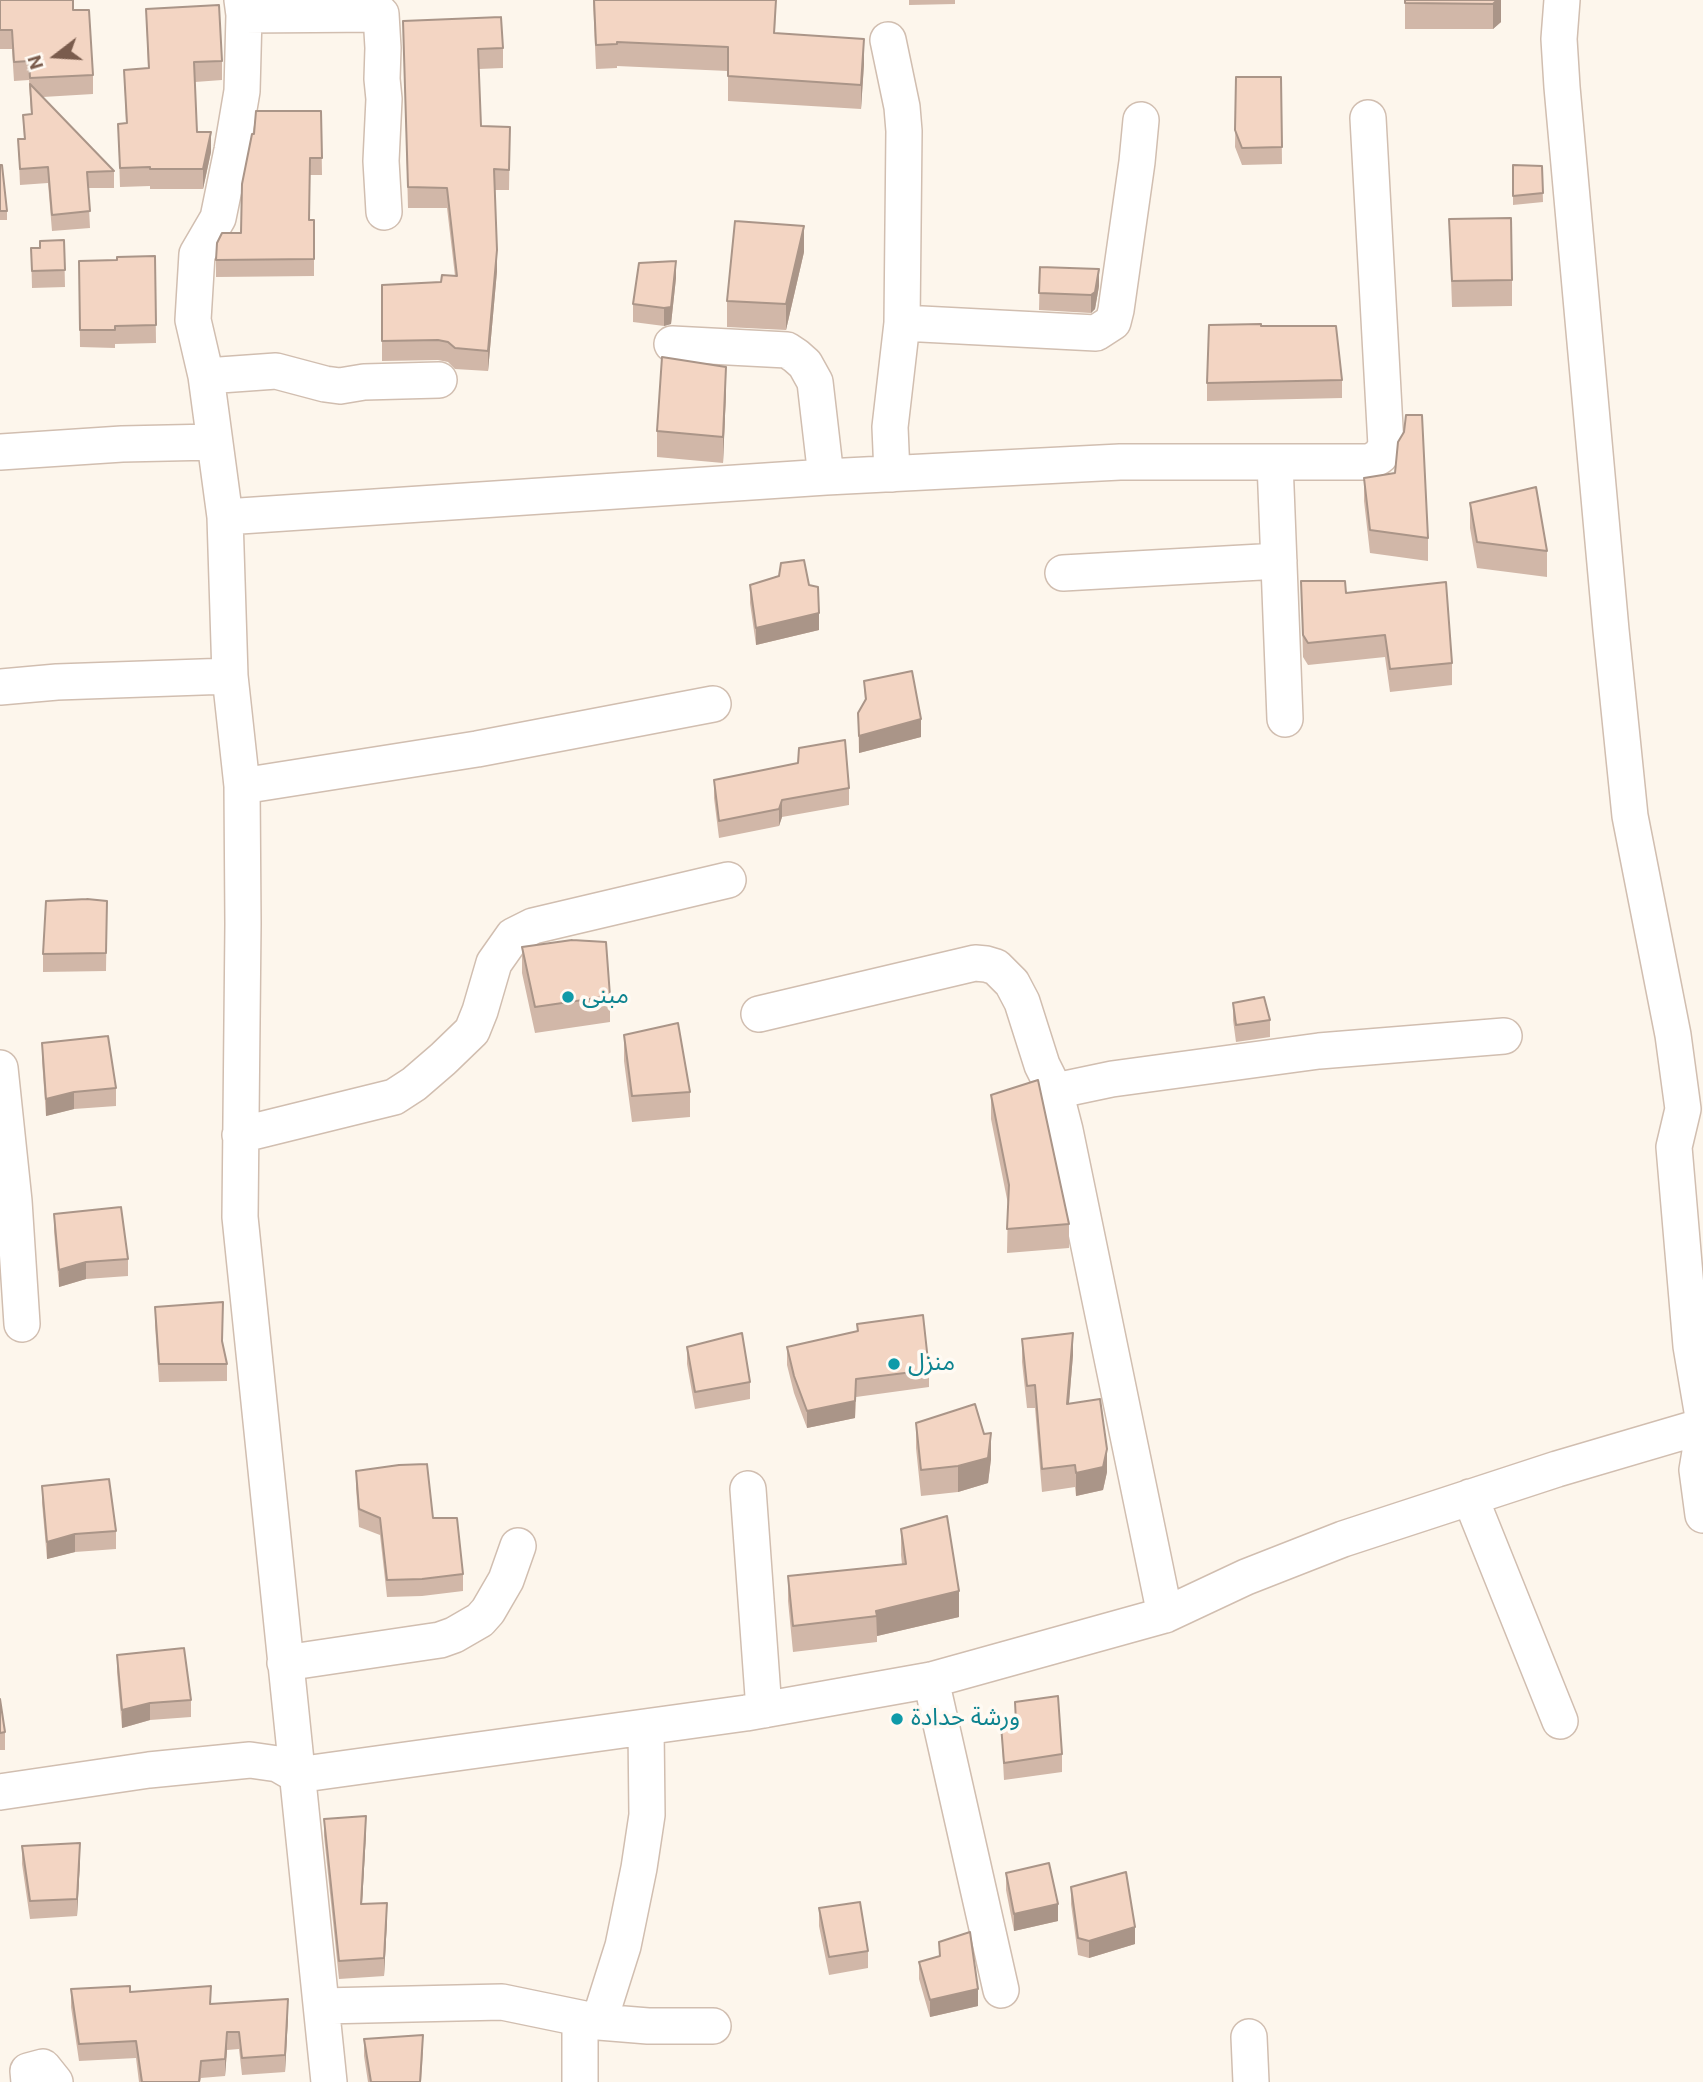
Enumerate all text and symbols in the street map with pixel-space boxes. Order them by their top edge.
north arrow [21,21,91,91]
text: N [22,53,48,72]
place label: مبنى [582,983,629,1011]
marker: مبنى [560,989,576,1005]
place label: منزل [908,1350,955,1378]
marker: منزل [886,1356,902,1372]
place label: ورشة حدادة [911,1705,1020,1733]
marker: ورشة حدادة [889,1711,905,1727]

